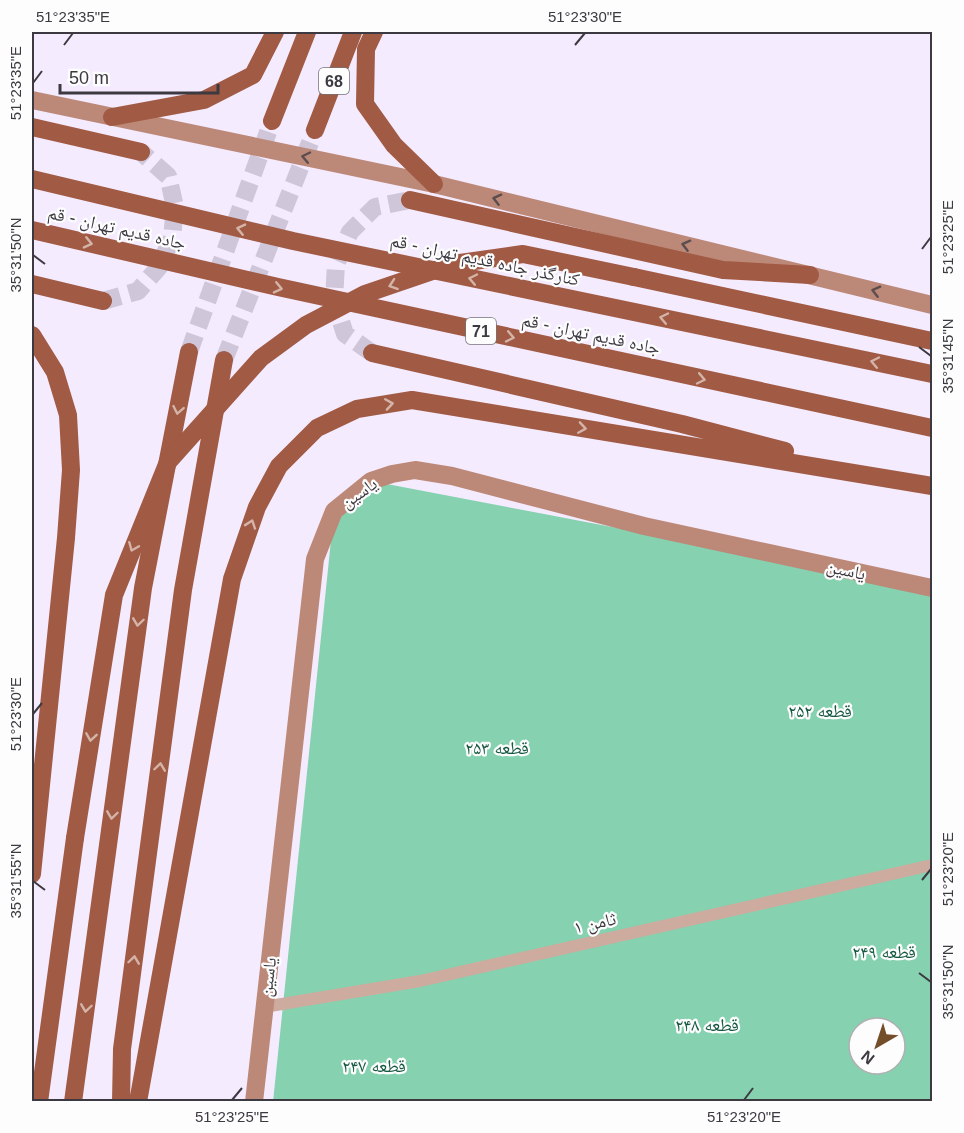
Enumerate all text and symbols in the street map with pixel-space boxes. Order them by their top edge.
text: 51°23'35"E [36,8,110,25]
text: 51°23'30"E [548,8,622,25]
text: 51°23'35"E [7,46,24,120]
scale bar [60,57,218,95]
text: 50 m [69,68,109,88]
road number: 68 [319,68,349,94]
one-way arrow [302,151,312,164]
one-way arrow [492,193,502,206]
text: 51°23'25"E [939,200,956,274]
street label: جاده قدیم تهران - قم [46,202,188,256]
text: 35°31'50"N [7,217,24,293]
one-way arrow [236,224,246,237]
street label: کنارگذر جاده قدیم تهران - قم [388,230,582,292]
one-way arrow [83,236,93,249]
one-way arrow [681,240,691,253]
one-way arrow [468,273,478,286]
one-way arrow [388,277,399,290]
one-way arrow [273,280,283,293]
one-way arrow [871,286,881,299]
street label: جاده قدیم تهران - قم [520,310,662,360]
one-way arrow [659,313,669,326]
road number: 71 [466,318,496,344]
text: 35°31'45"N [939,318,956,394]
one-way arrow [505,330,515,343]
one-way arrow [871,356,881,369]
one-way arrow [695,371,705,384]
one-way arrow [385,398,394,410]
one-way arrow [172,404,185,414]
one-way arrow [577,422,586,434]
street label: یاسین [337,473,382,513]
one-way arrow [244,519,257,530]
one-way arrow [128,541,140,552]
street label: یاسین [824,556,867,585]
one-way arrow [133,617,145,626]
text: 51°23'30"E [7,677,24,751]
park label: قطعه ۲۵۲ [788,701,852,721]
one-way arrow [86,732,98,742]
park label: قطعه ۲۵۳ [465,738,529,758]
one-way arrow [153,762,165,771]
one-way arrow [107,810,119,820]
text: 51°23'20"E [939,832,956,906]
text: 35°31'55"N [7,843,24,919]
street label: ثامن ۱ [572,908,618,939]
park label: قطعه ۲۴۹ [852,942,916,962]
text: 35°31'50"N [939,944,956,1020]
one-way arrow [127,955,140,964]
street label: یاسین [256,956,281,998]
one-way arrow [80,1004,93,1013]
park label: قطعه ۲۴۸ [675,1015,739,1035]
north arrow [847,1016,907,1076]
text: N [858,1047,878,1068]
park label: قطعه ۲۴۷ [342,1056,406,1076]
text: 51°23'25"E [195,1108,269,1125]
text: 51°23'20"E [707,1108,781,1125]

